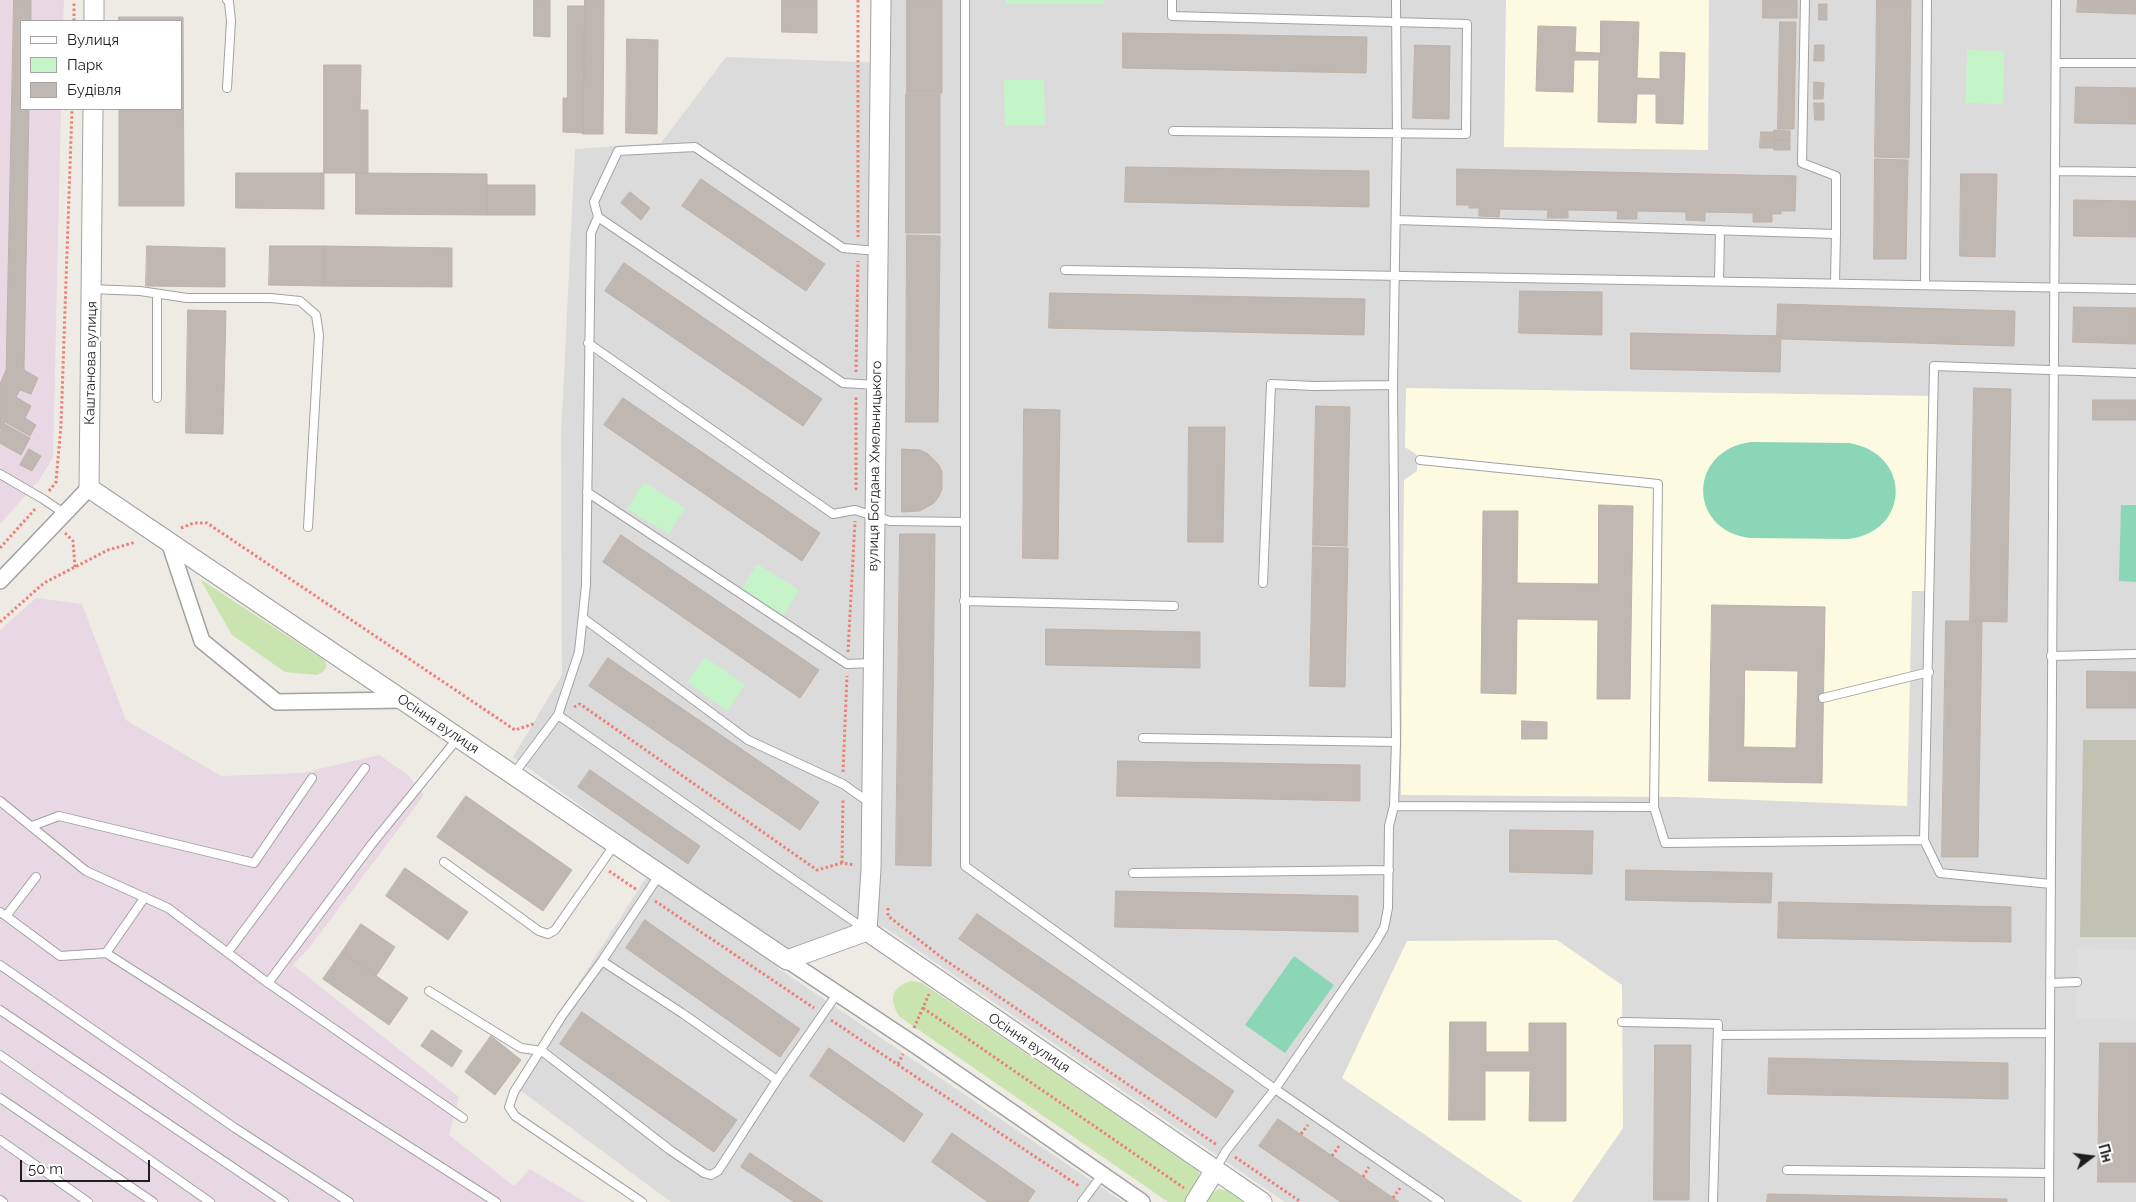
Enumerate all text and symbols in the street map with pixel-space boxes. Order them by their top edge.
legend [20,20,182,110]
text: Вулиця [67,31,119,49]
text: Парк [67,56,103,74]
text: Будівля [67,81,121,99]
street label: Каштанова вулиця [82,301,100,425]
street label: вулиця Богдана Хмельницького [865,360,885,572]
street label: Осіння вулиця [394,690,482,758]
street label: Осіння вулиця [985,1009,1073,1077]
north arrow [2066,1132,2116,1182]
text: Пн [2095,1142,2116,1164]
scale bar [22,1150,152,1182]
text: 50 m [28,1160,63,1178]

